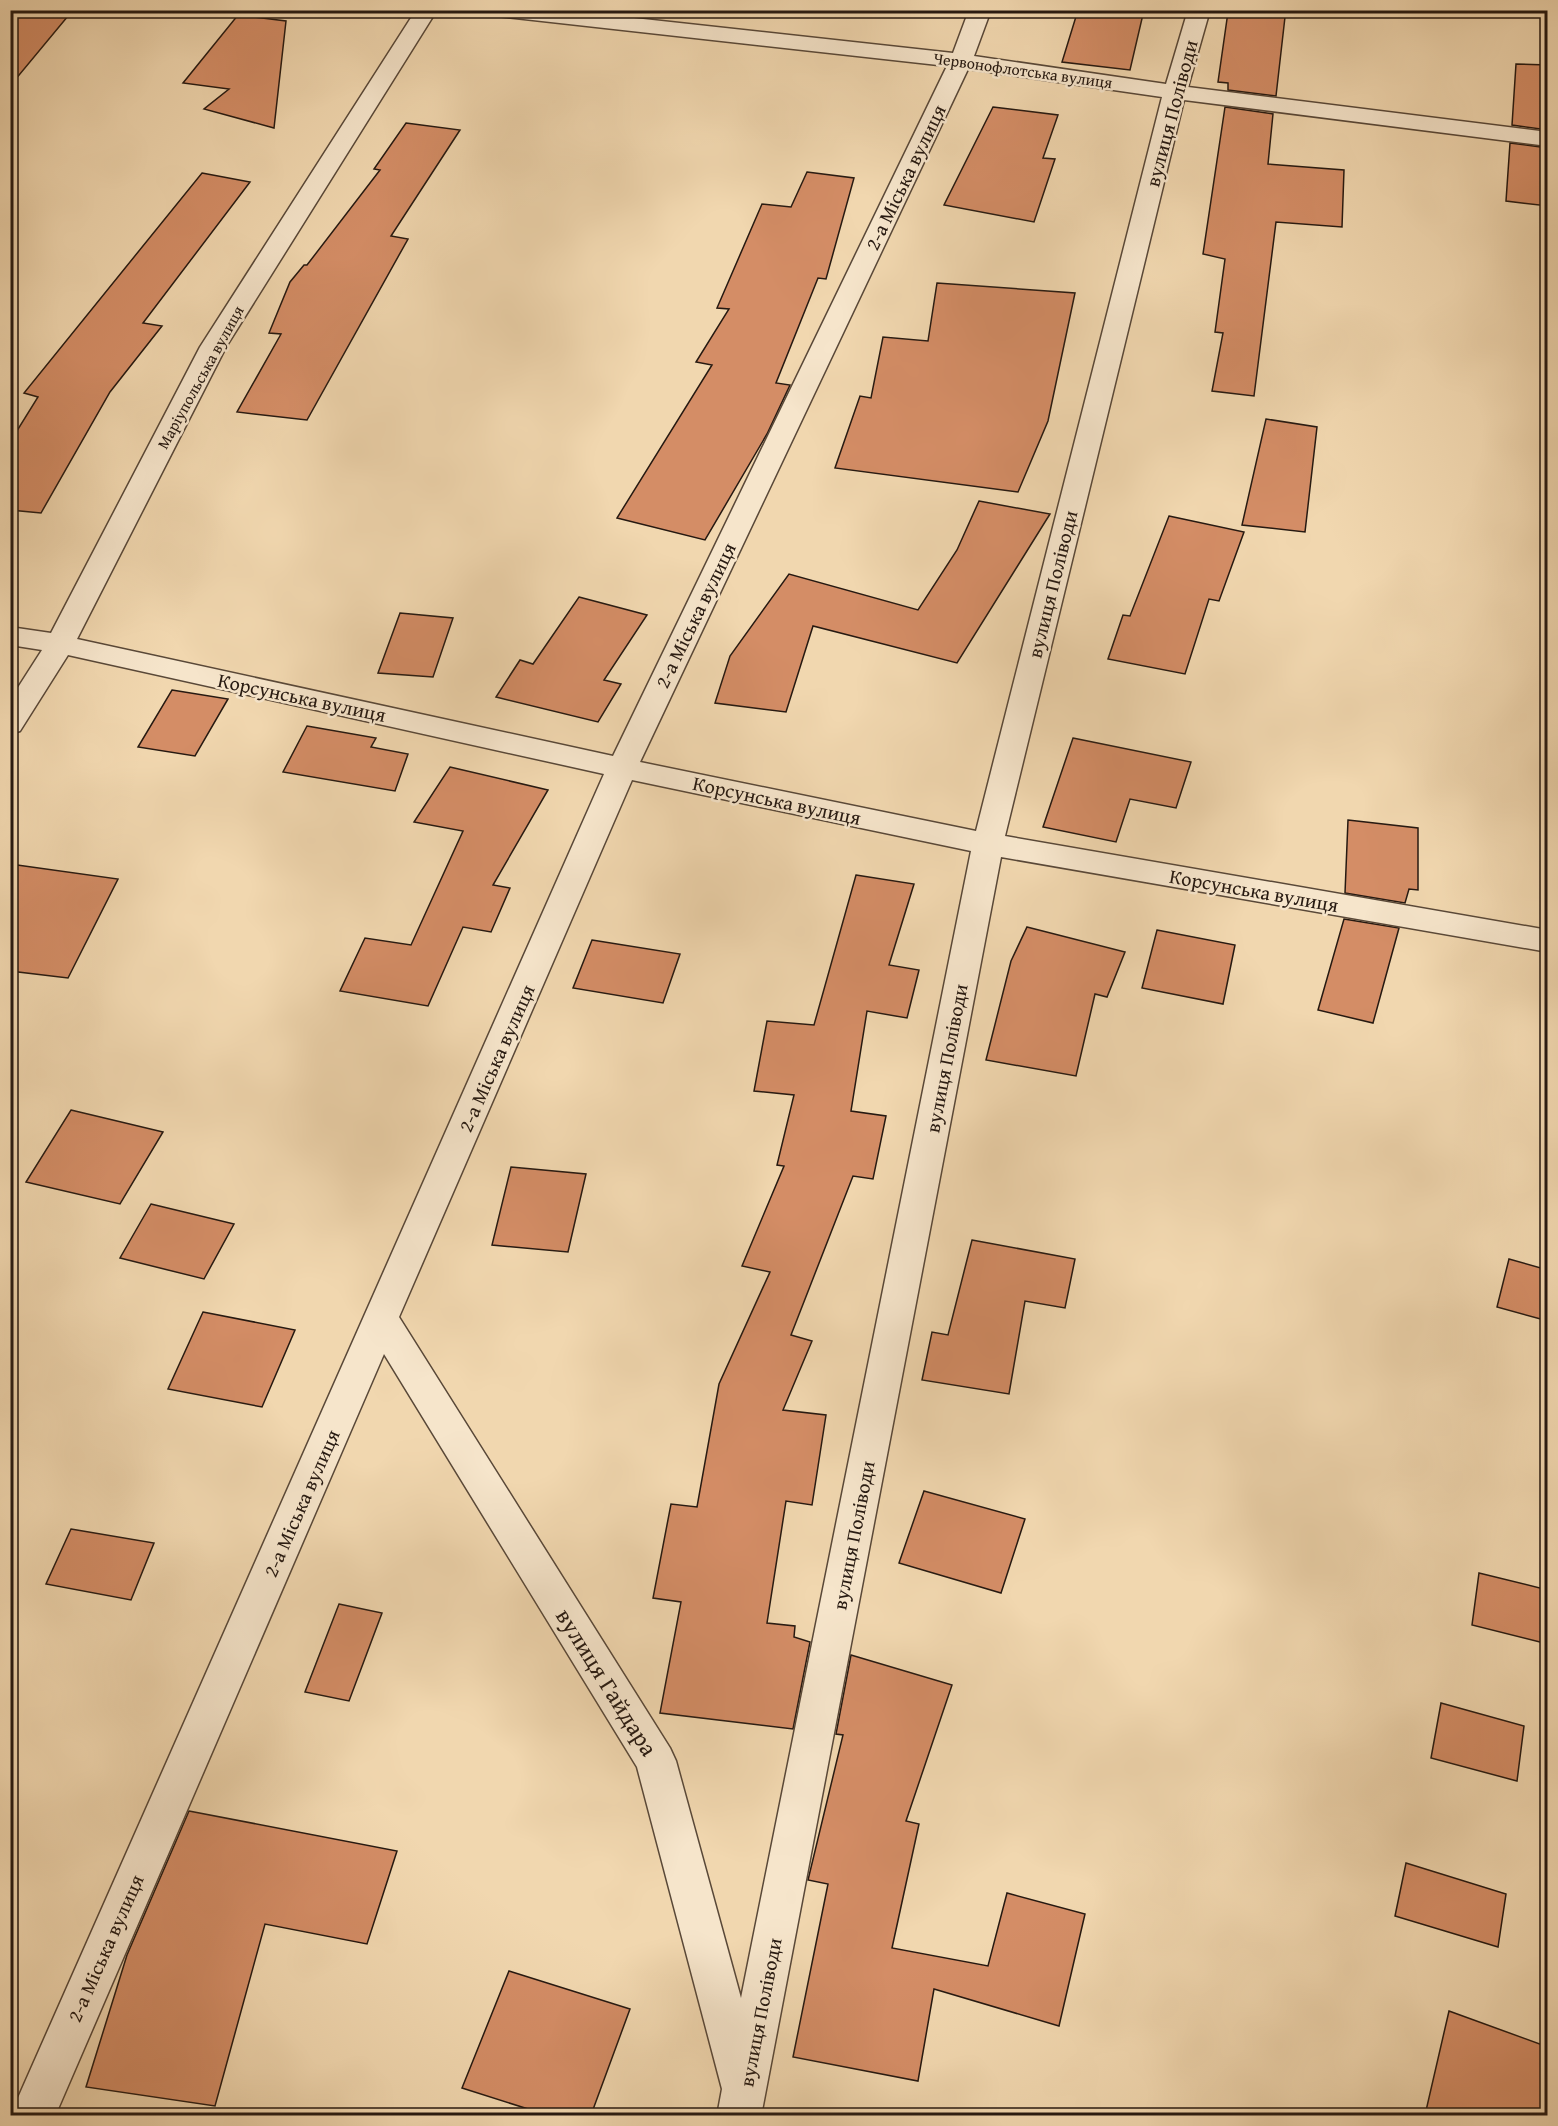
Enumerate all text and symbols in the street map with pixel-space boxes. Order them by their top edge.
street label: вулиця Поліводи [1137,36,1205,190]
street label: Червонофлотська вулиця [932,46,1114,94]
street label: 2-а Міська вулиця [857,99,953,255]
street label: Маріупольська вулиця [151,301,249,453]
street label: вулиця Поліводи [1020,507,1084,661]
street label: 2-а Міська вулиця [647,537,743,693]
street label: Корсунська вулиця [215,665,389,729]
street label: Корсунська вулиця [690,768,864,832]
street label: Корсунська вулиця [1167,861,1341,919]
street label: 2-а Міська вулиця [450,980,542,1136]
street label: вулиця Поліводи [917,981,975,1135]
street label: 2-а Міська вулиця [255,1425,347,1581]
street label: вулиця Поліводи [824,1458,882,1612]
street label: вулиця Гайдара [547,1601,667,1763]
street label: 2-а Міська вулиця [59,1870,151,2026]
street label: вулиця Поліводи [731,1935,789,2089]

